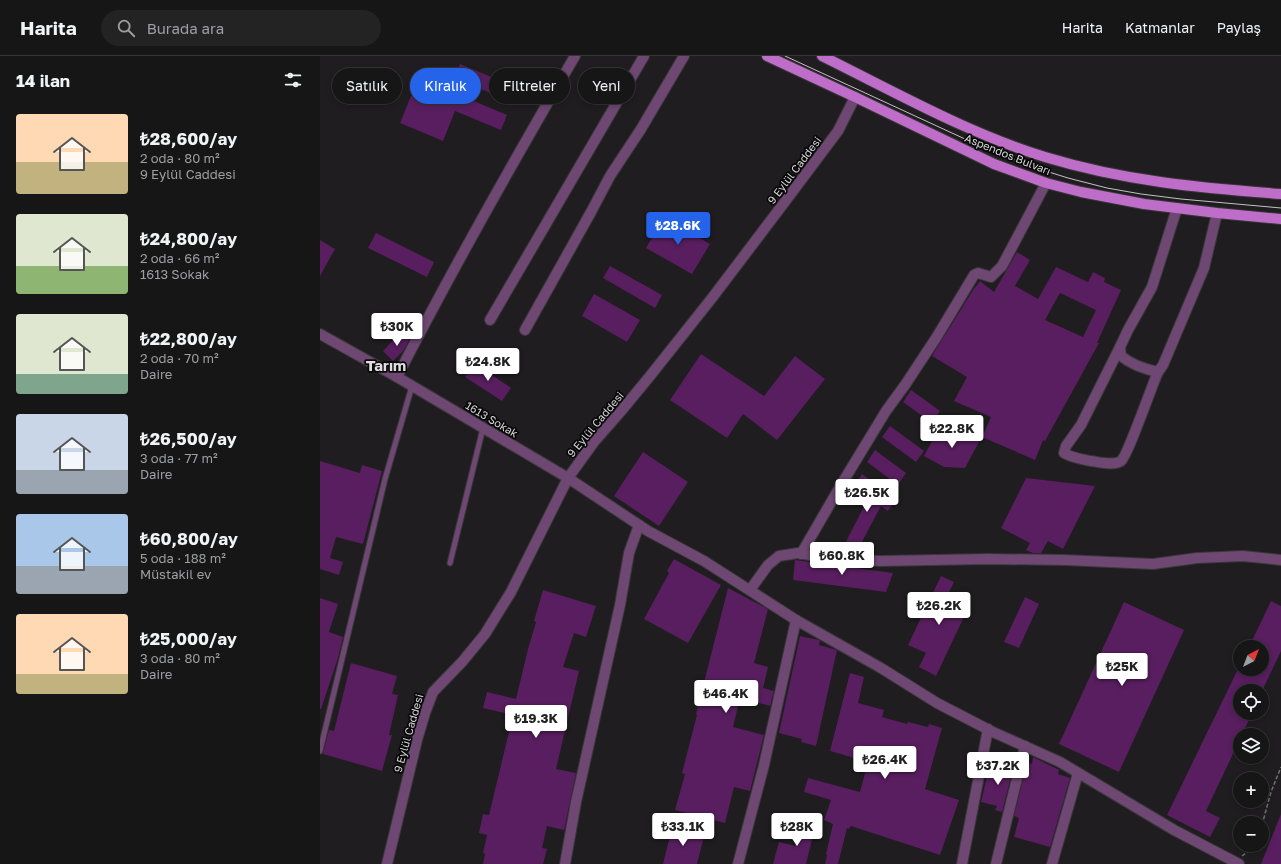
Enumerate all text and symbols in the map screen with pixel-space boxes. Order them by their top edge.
search box [101,10,381,46]
text: Harita [20,16,77,39]
icon: search [115,17,137,39]
text: Burada ara [147,19,224,37]
text: Harita [1062,19,1103,36]
text: Katmanlar [1125,19,1195,36]
text: Paylaş [1217,19,1261,36]
chip: Satılık [332,68,402,104]
chip: Kiralık [410,68,481,104]
chip: Filtreler [489,68,570,104]
chip: Yeni [578,68,635,104]
icon: filters [282,69,304,91]
text: 14 ilan [16,70,70,91]
text: ₺28,600/ay [140,128,237,149]
icon: home [48,130,96,178]
street label: Aspendos Bulvarı [963,131,1053,177]
street label: 9 Eylül Caddesi [764,134,824,206]
text: 2 oda · 80 m² [140,150,220,166]
text: 9 Eylül Caddesi [140,166,236,182]
pin: ₺28.6K [645,212,711,246]
text: ₺28.6K [655,217,701,233]
text: ₺24,800/ay [140,228,237,249]
icon: home [48,230,96,278]
text: 2 oda · 66 m² [140,250,220,266]
text: 1613 Sokak [140,266,209,282]
pin: ₺30K [373,313,421,347]
text: ₺30K [380,318,414,334]
text: ₺22,800/ay [140,328,237,349]
icon: home [48,330,96,378]
pin: ₺24.8K [455,348,521,382]
text: 2 oda · 70 m² [140,350,219,366]
text: ₺24.8K [465,353,511,369]
district label: Tarım [366,356,406,374]
text: Daire [140,366,172,382]
street label: 9 Eylül Caddesi [564,389,626,459]
street label: 1613 Sokak [463,398,521,440]
pin: ₺22.8K [919,415,985,449]
text: ₺22.8K [929,420,975,436]
text: ₺26,500/ay [140,428,237,449]
icon: home [48,430,96,478]
text: 3 oda · 77 m² [140,450,218,466]
text: Daire [140,466,172,482]
pin: ₺26.5K [834,479,900,513]
text: ₺26.5K [844,484,890,500]
text: ₺60,800/ay [140,528,238,549]
icon: home [48,530,96,578]
pin: ₺60.8K [809,542,875,576]
text: ₺60.8K [819,547,865,563]
text: 5 oda · 188 m² [140,550,226,566]
text: Müstakil ev [140,566,211,582]
pin: ₺26.2K [906,592,972,626]
text: ₺26.2K [916,597,962,613]
text: ₺25,000/ay [140,628,237,649]
icon: home [48,630,96,678]
north arrow [1233,640,1269,676]
map controls [1233,640,1269,852]
text: 3 oda · 80 m² [140,650,220,666]
pin: ₺25K [1098,653,1146,687]
text: ₺25K [1106,658,1138,674]
text: Daire [140,666,172,682]
pin: ₺46.4K [693,680,759,714]
button: locate [1233,684,1269,720]
text: ₺46.4K [703,685,749,701]
street label: 9 Eylül Caddesi [391,692,425,774]
pin: ₺19.3K [503,705,569,739]
text: ₺19.3K [514,710,558,726]
button: layers [1233,728,1269,764]
pin: ₺26.4K [852,746,918,780]
text: ₺26.4K [862,751,908,767]
pin: ₺37.2K [965,752,1031,786]
text: ₺37.2K [976,757,1020,773]
button: + [1233,772,1269,808]
pin: ₺33.1K [650,813,716,847]
pin: ₺28K [773,813,821,847]
button: − [1233,816,1269,852]
text: ₺33.1K [661,818,705,834]
text: ₺28K [780,818,814,834]

